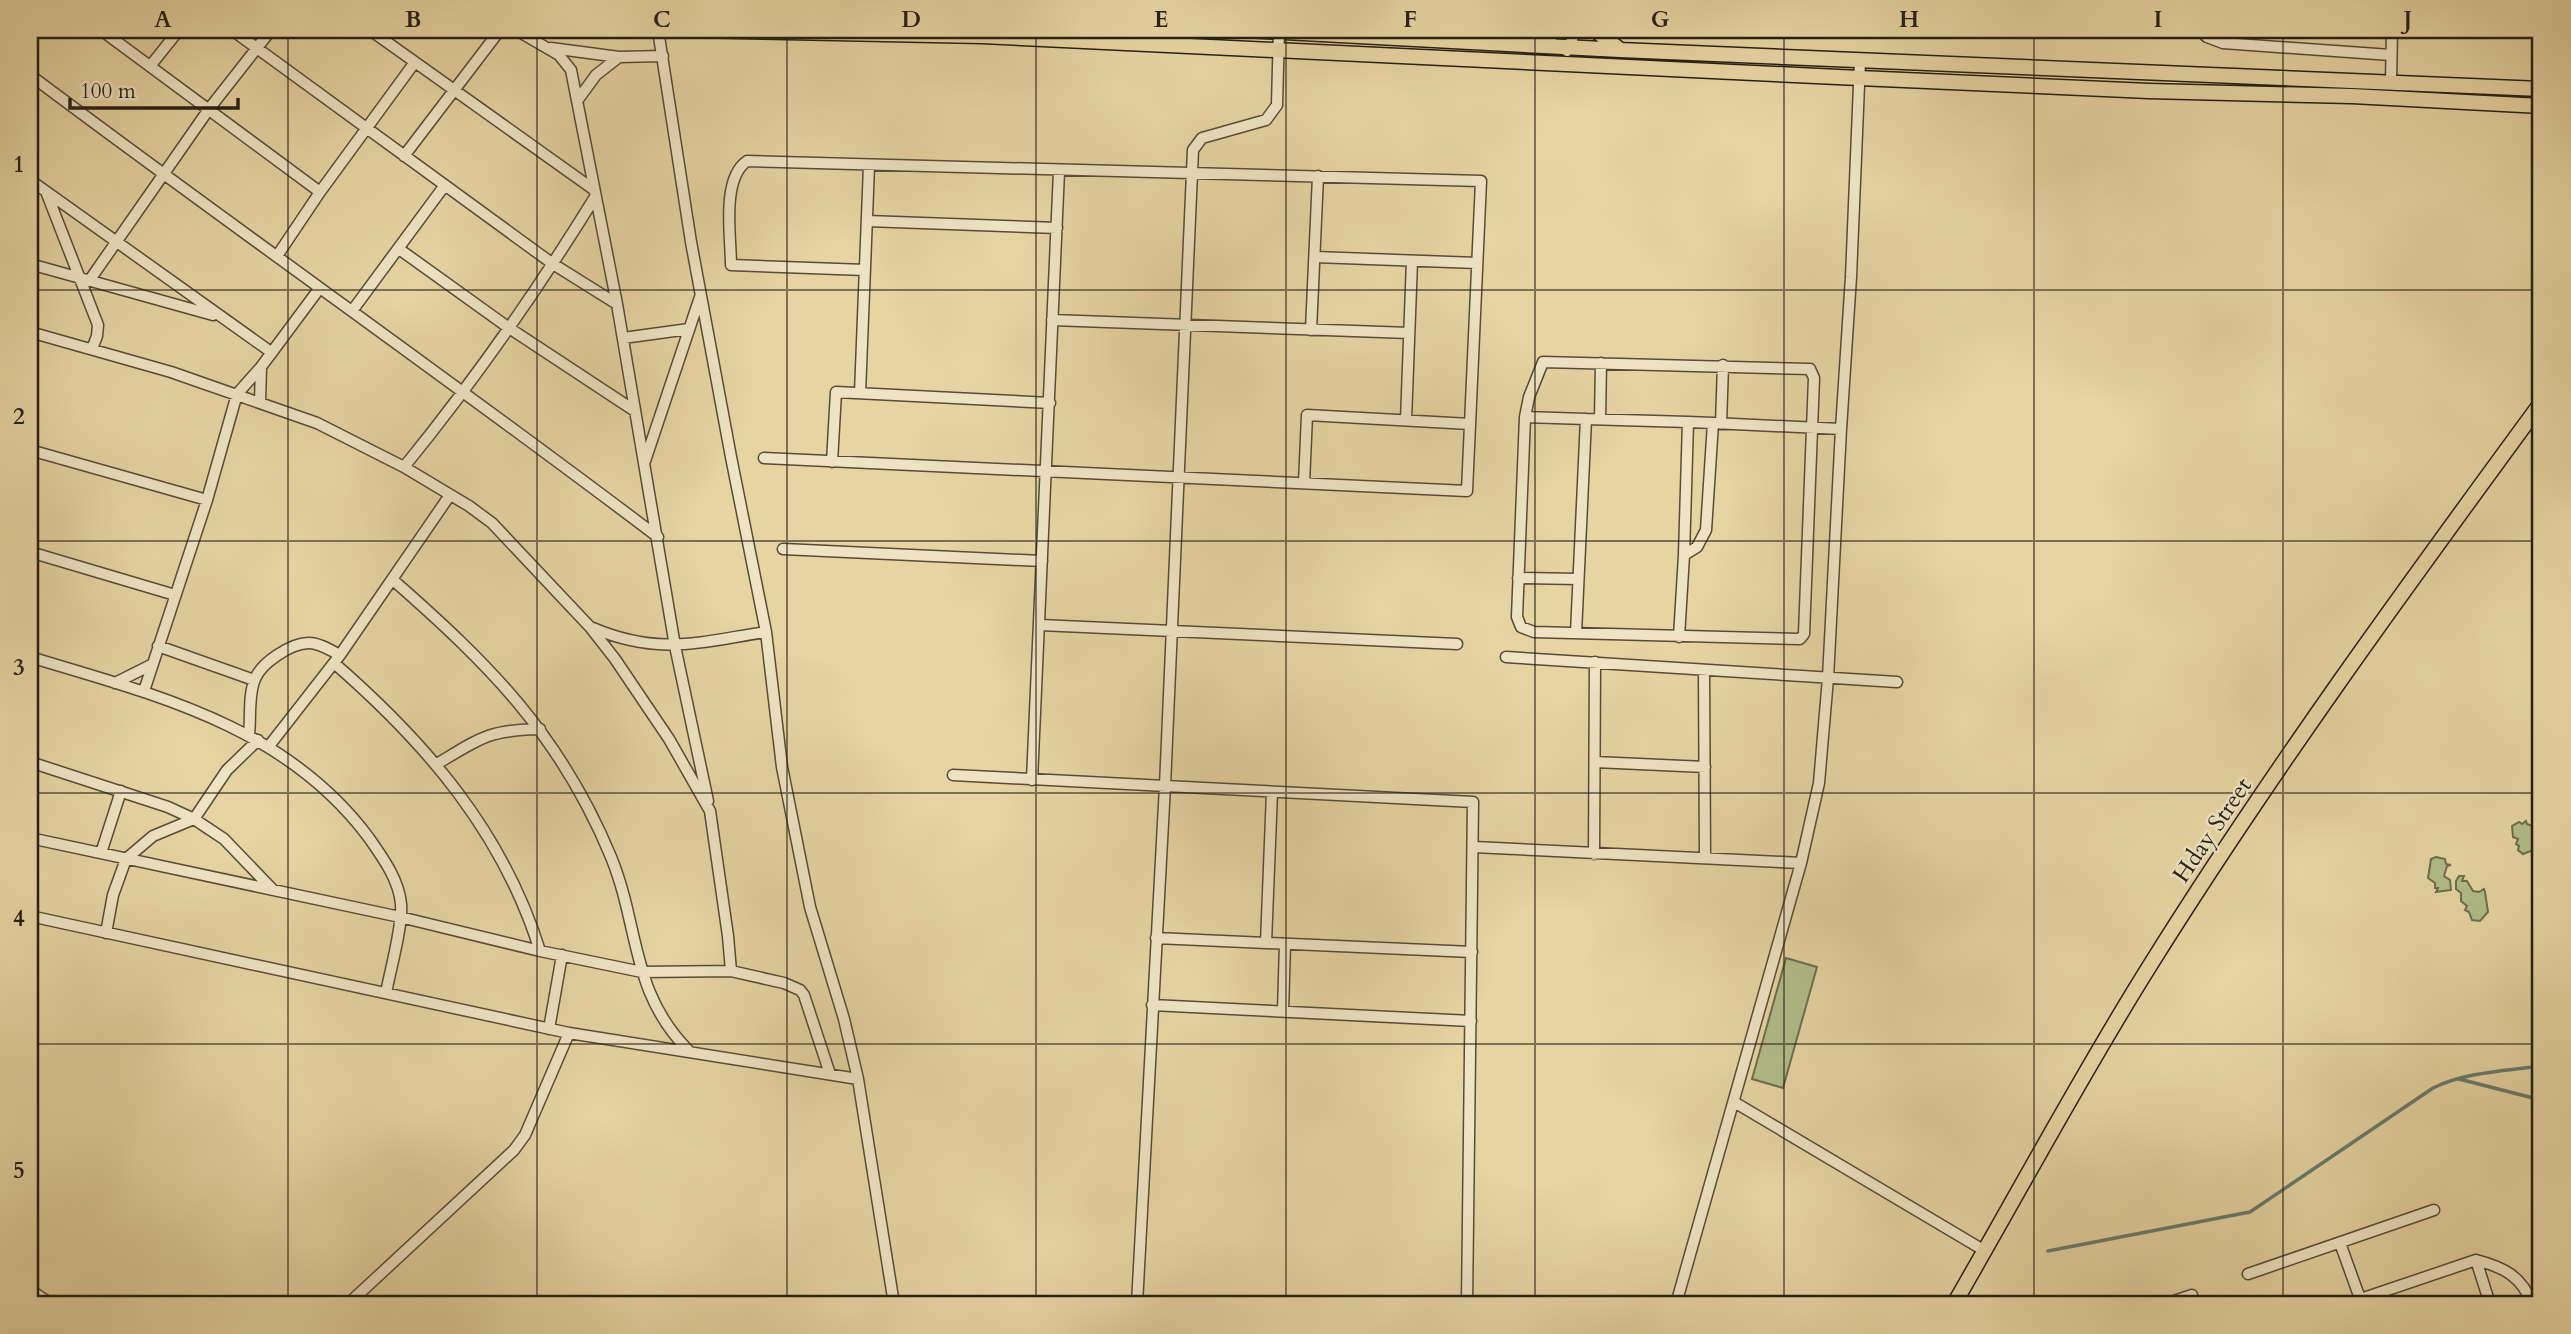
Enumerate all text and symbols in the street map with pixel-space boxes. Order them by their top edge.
text: A [154,4,172,35]
text: B [405,4,421,35]
text: C [653,4,671,35]
text: D [901,4,921,35]
text: E [1154,4,1168,35]
text: F [1403,4,1417,35]
text: G [1651,4,1670,35]
text: H [1899,4,1919,35]
text: I [2154,4,2162,35]
text: J [2401,4,2412,35]
scale bar [70,66,238,110]
text: 100 m [80,77,136,106]
text: 1 [13,149,25,180]
text: 2 [13,401,25,432]
text: 3 [13,652,25,683]
street label: Hday Street [2165,771,2260,889]
text: 4 [13,903,25,934]
text: 5 [13,1155,25,1186]

